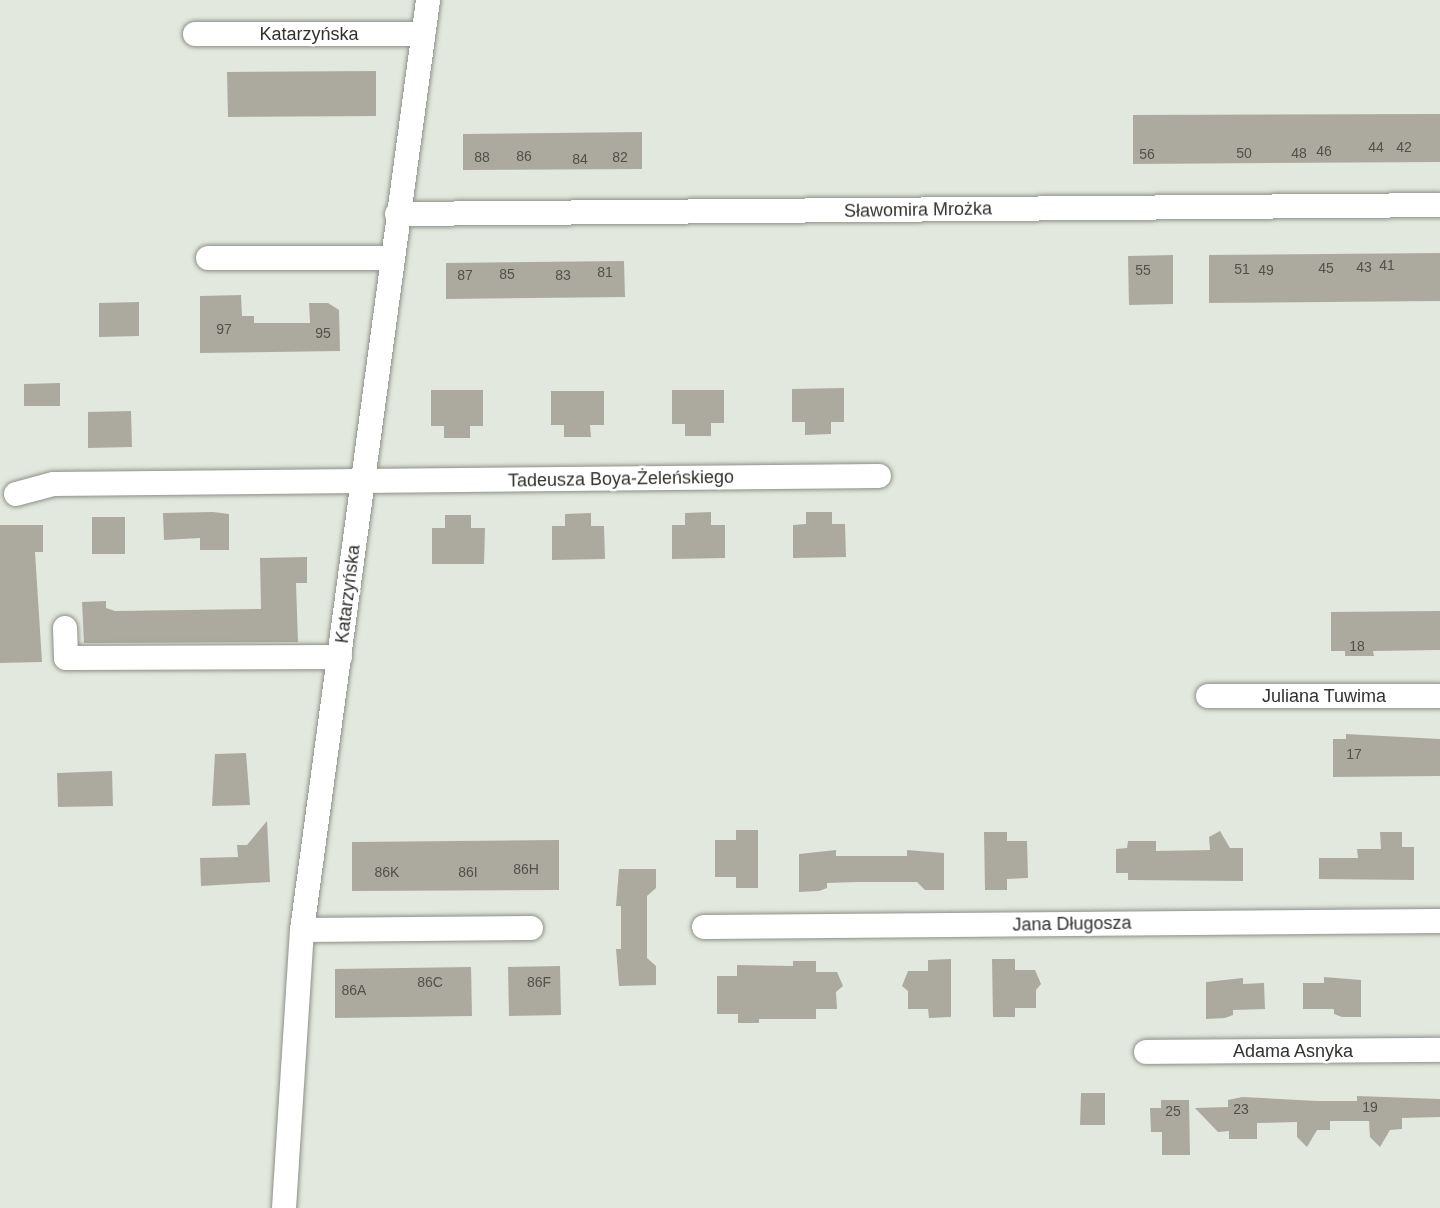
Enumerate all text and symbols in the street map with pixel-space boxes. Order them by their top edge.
street label: Katarzyńska [259,23,359,45]
house number: 44 [1368,139,1384,155]
house number: 42 [1396,139,1412,155]
house number: 46 [1316,143,1332,159]
house number: 50 [1236,145,1252,161]
house number: 48 [1291,145,1307,161]
house number: 56 [1139,146,1155,162]
house number: 86 [516,148,532,164]
house number: 88 [474,149,490,165]
house number: 82 [612,149,628,165]
house number: 84 [572,151,588,167]
street label: Sławomira Mrożka [844,198,992,222]
house number: 41 [1379,257,1395,273]
house number: 43 [1356,259,1372,275]
house number: 45 [1318,260,1334,276]
house number: 51 [1234,261,1250,277]
house number: 55 [1135,262,1151,278]
house number: 49 [1258,262,1274,278]
house number: 81 [597,264,613,280]
house number: 85 [499,266,515,282]
house number: 87 [457,267,473,283]
house number: 83 [555,267,571,283]
house number: 97 [216,321,232,337]
house number: 95 [315,325,331,341]
street label: Tadeusza Boya-Żeleńskiego [508,466,734,492]
street label: Katarzyńska [331,544,365,644]
house number: 18 [1349,638,1365,654]
street label: Juliana Tuwima [1262,685,1386,707]
house number: 17 [1346,746,1362,762]
house number: 86H [513,861,539,877]
house number: 86K [375,864,399,880]
house number: 86I [458,864,478,880]
street label: Jana Długosza [1012,912,1132,936]
house number: 86C [417,974,443,990]
house number: 86F [527,974,551,990]
house number: 86A [342,982,366,998]
street label: Adama Asnyka [1232,1040,1354,1062]
house number: 19 [1362,1099,1378,1115]
house number: 23 [1233,1101,1249,1117]
house number: 25 [1165,1103,1181,1119]

